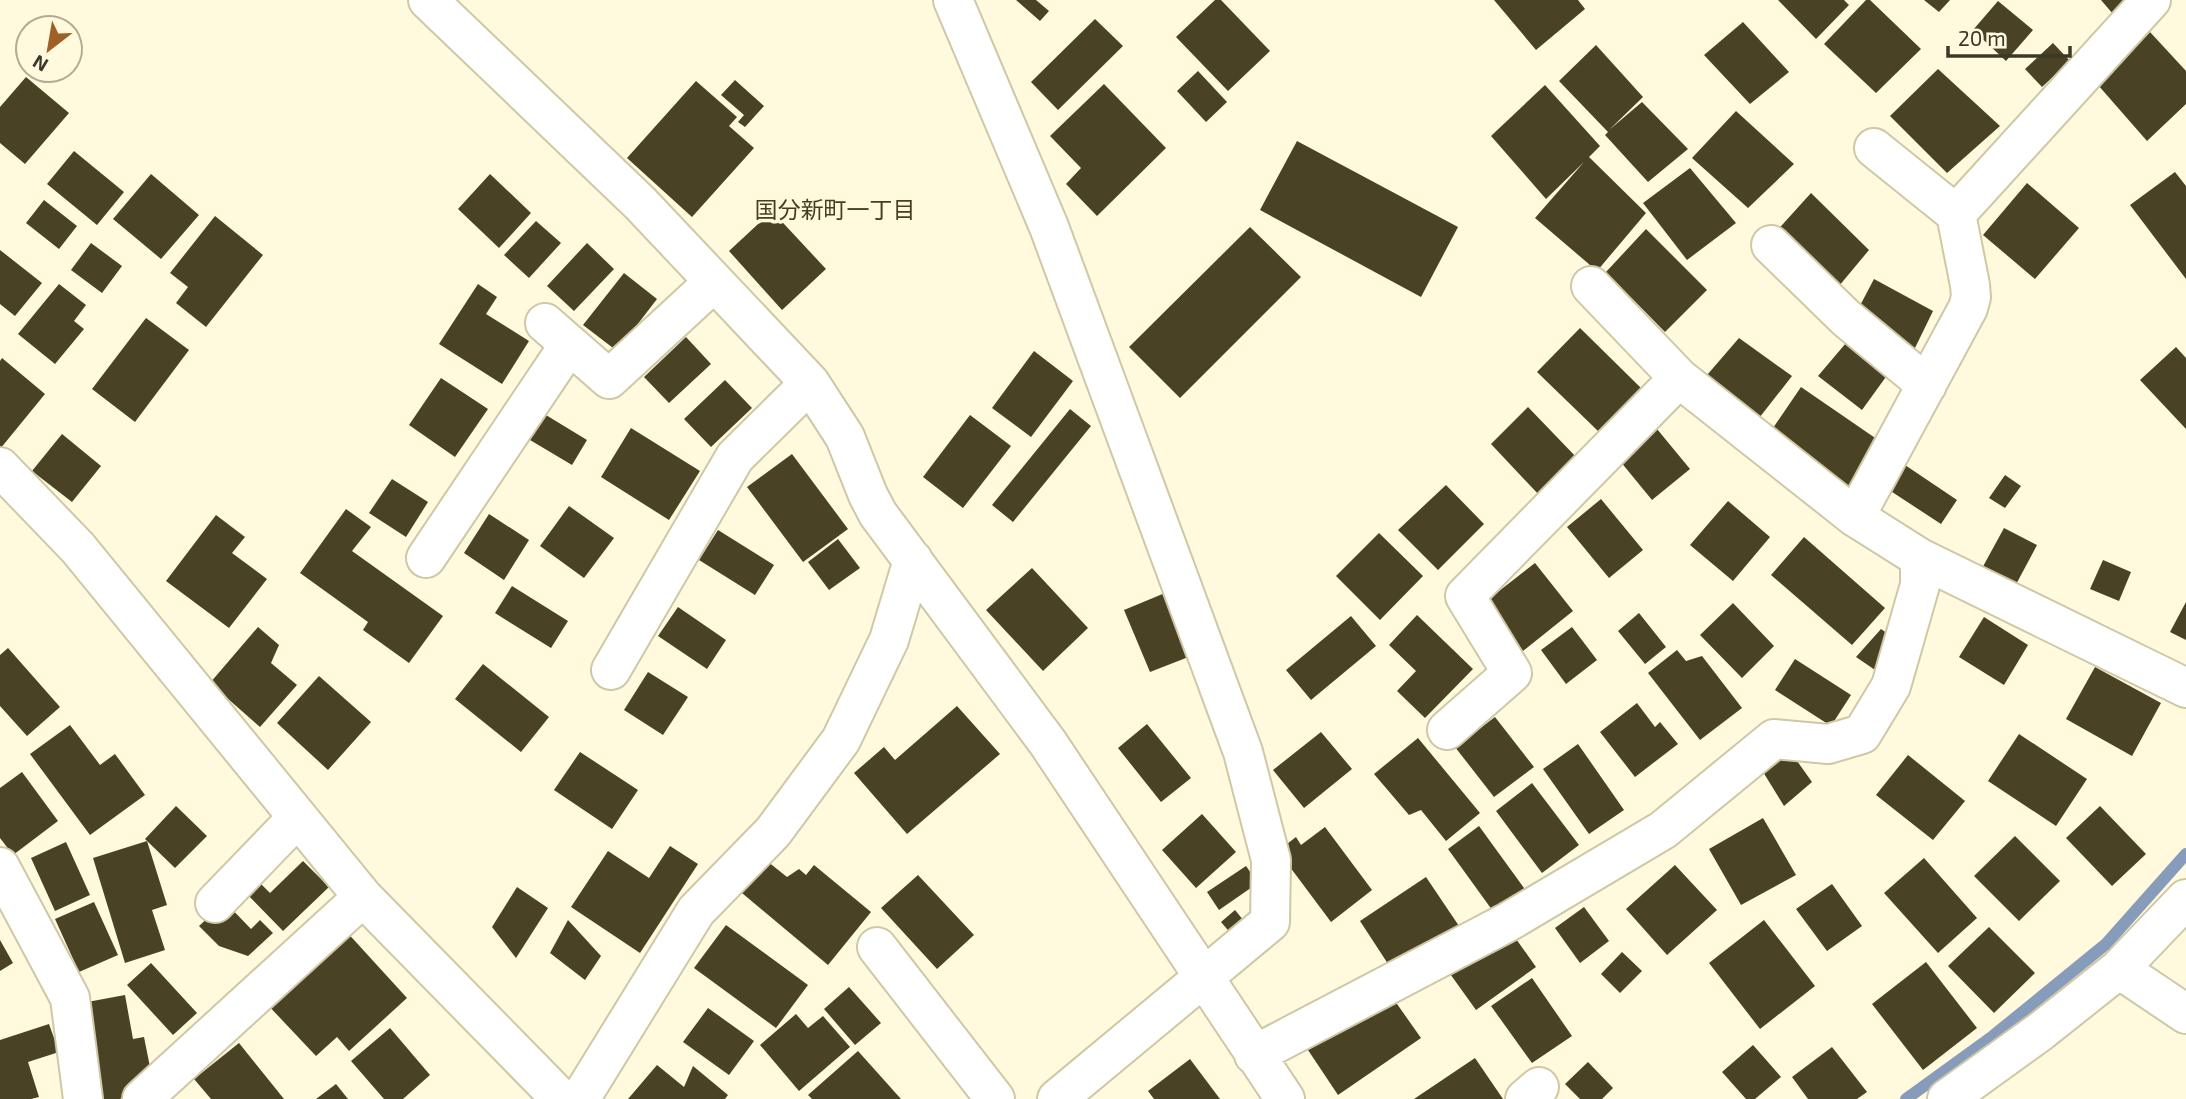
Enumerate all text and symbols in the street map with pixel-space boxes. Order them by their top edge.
north arrow [14,14,84,84]
scale bar [1948,14,2070,58]
text: 20 m [1958,25,2006,50]
text: N [28,51,52,77]
district label: 国分新町一丁目 [755,195,916,223]

